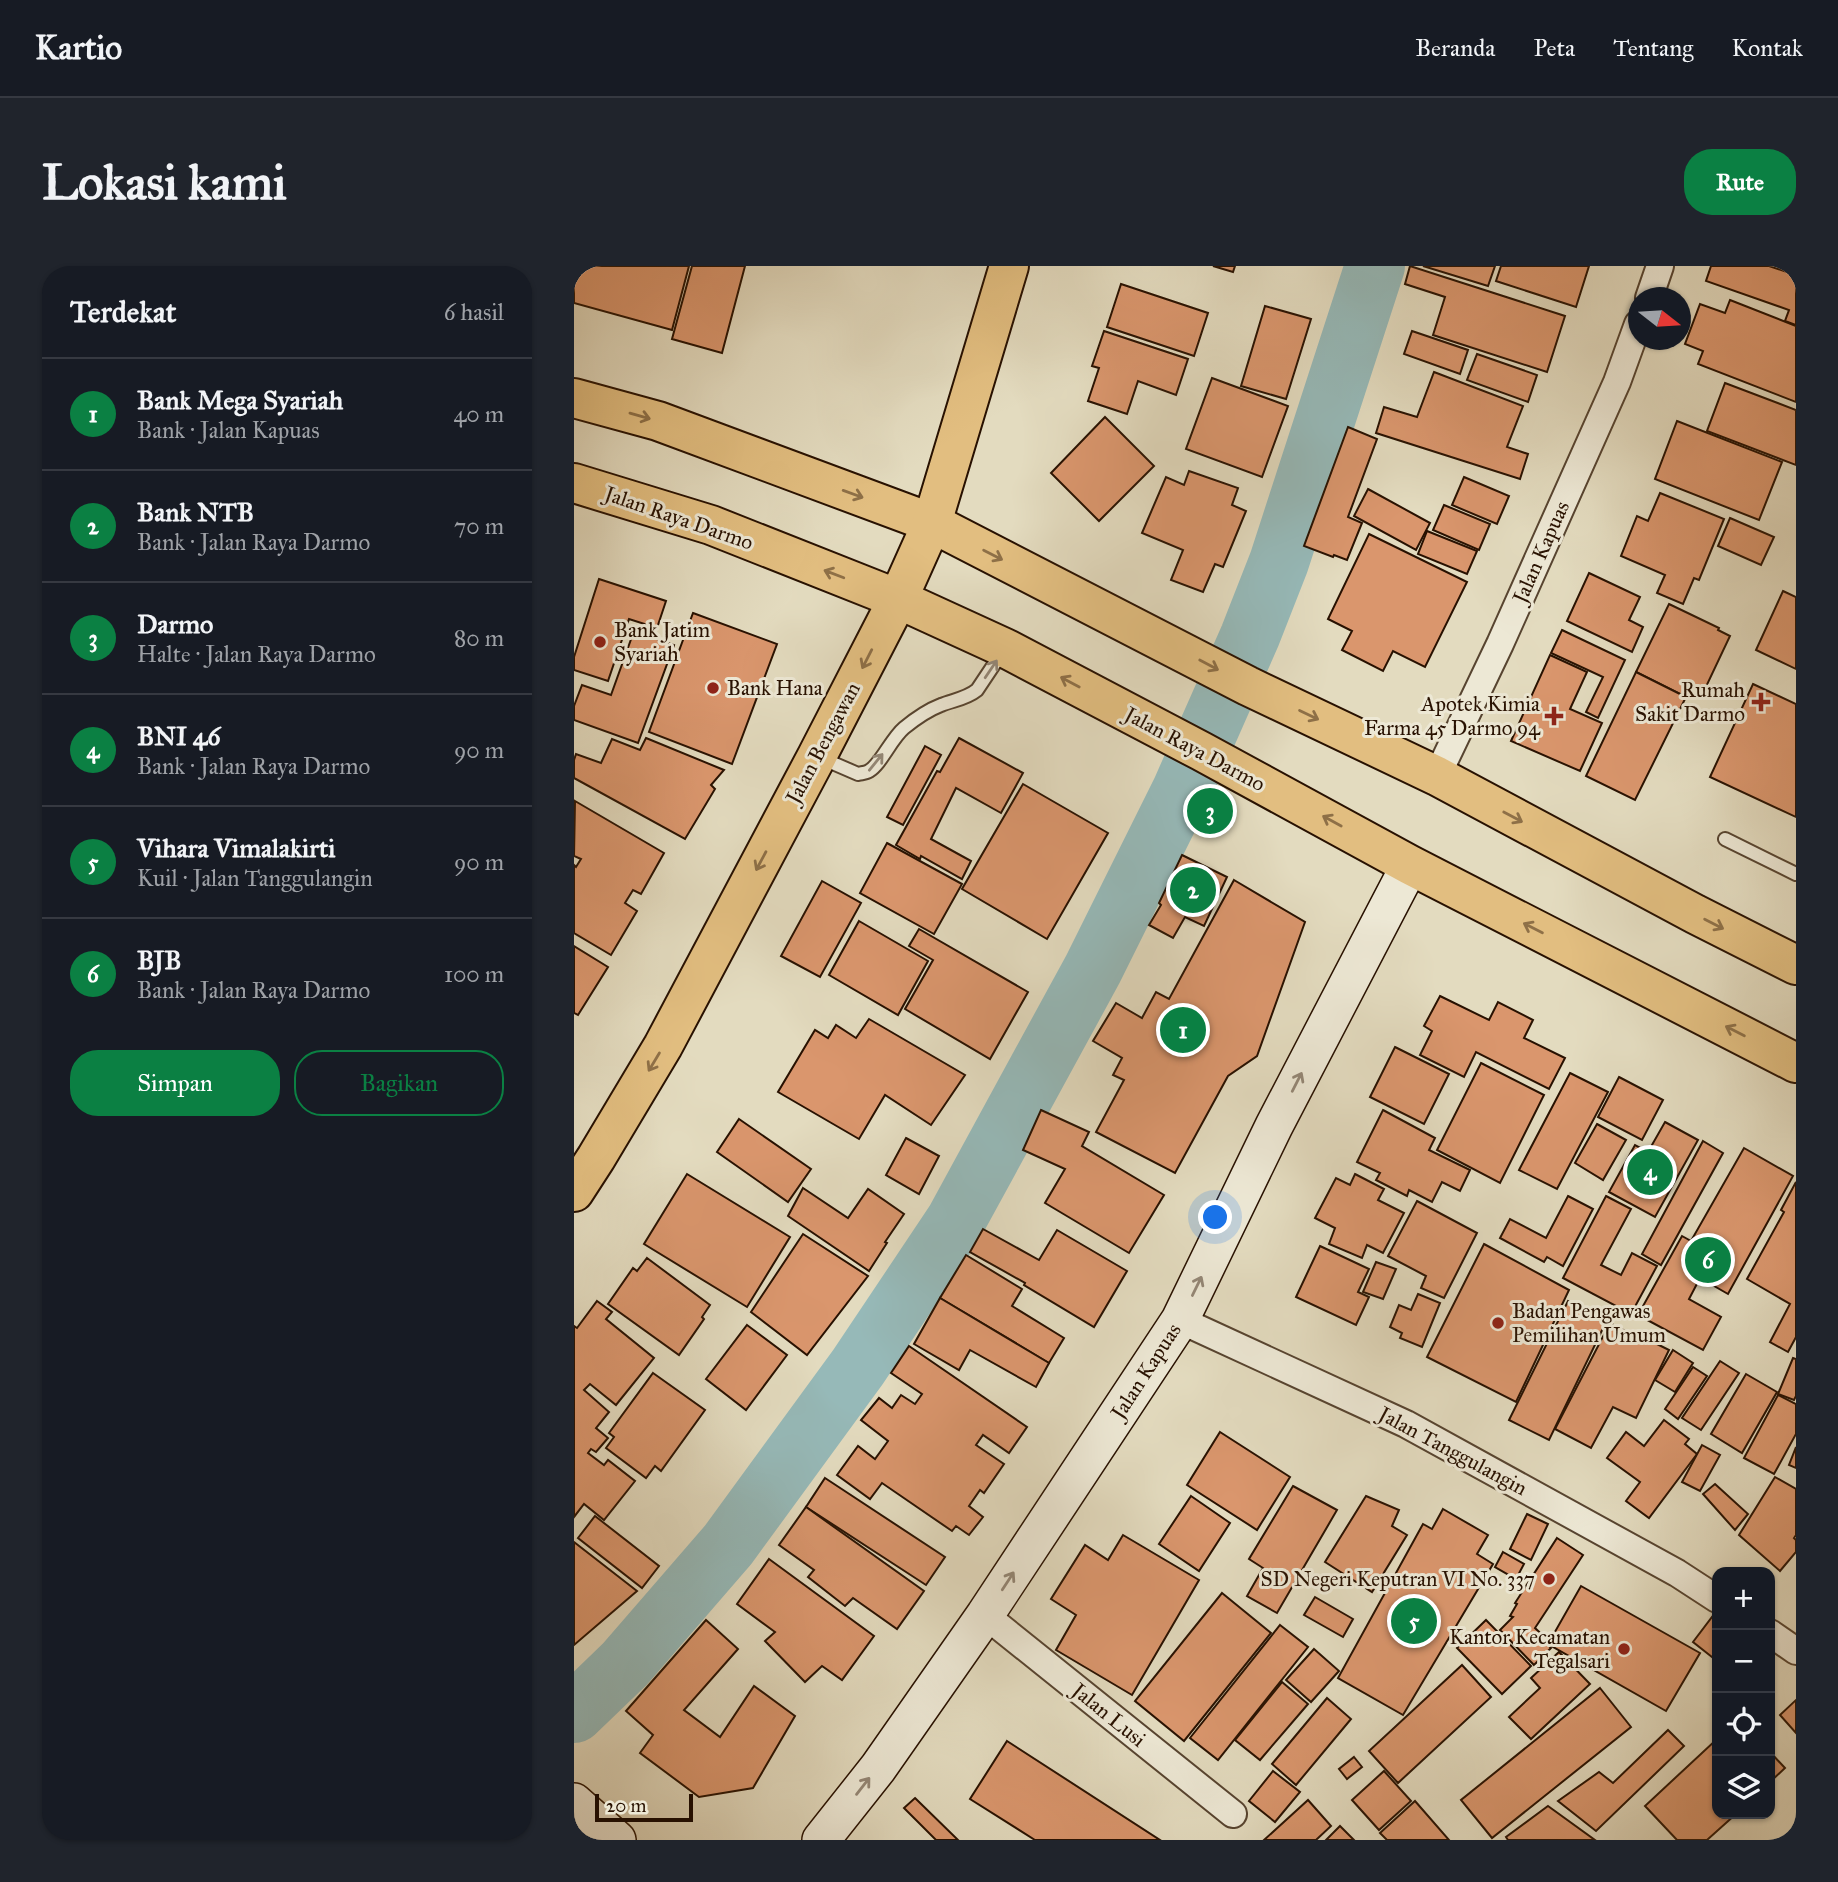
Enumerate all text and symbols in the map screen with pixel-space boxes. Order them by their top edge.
text: Kartio [35,28,122,68]
text: Beranda [1415,33,1495,63]
text: Peta [1533,33,1575,63]
text: Tentang [1613,33,1693,63]
text: Kontak [1731,33,1803,63]
button: Rute [1684,149,1796,215]
text: Lokasi kami [42,153,286,212]
north arrow [1628,287,1691,350]
text: Terdekat [70,294,176,330]
text: 6 hasil [444,298,504,326]
text: Bank Mega Syariah [137,384,343,416]
text: 1 [88,400,98,428]
text: 40 m [454,400,504,428]
one-way arrow [628,410,650,423]
text: Bank · Jalan Kapuas [137,416,320,444]
street label: Jalan Raya Darmo [599,480,757,556]
one-way arrow [842,489,864,501]
text: Bank NTB [137,496,254,528]
street label: Jalan Kapuas [1506,497,1575,609]
text: 2 [87,512,99,540]
text: 70 m [454,512,504,540]
text: Bank · Jalan Raya Darmo [137,528,370,556]
one-way arrow [982,548,1003,562]
one-way arrow [824,566,846,579]
text: Darmo [137,608,213,640]
place label: Bank Jatim Syariah [614,617,710,667]
text: 3 [88,624,98,652]
text: 80 m [454,624,504,652]
marker: Bank Jatim Syariah [592,634,608,650]
text: Halte · Jalan Raya Darmo [137,640,376,668]
one-way arrow [859,648,873,669]
one-way arrow [1198,659,1219,672]
one-way arrow [984,660,998,679]
one-way arrow [1060,674,1080,688]
place label: Bank Hana [727,675,823,701]
place label: Rumah Sakit Darmo [1635,677,1745,727]
street label: Jalan Bengawan [779,678,866,810]
marker: Bank Hana [705,680,721,696]
place label: Apotek Kimia Farma 45 Darmo 94 [1364,691,1541,741]
marker: Rumah Sakit Darmo [1751,692,1771,712]
street label: Jalan Raya Darmo [1119,700,1270,797]
marker: Apotek Kimia Farma 45 Darmo 94 [1546,708,1562,724]
one-way arrow [1298,709,1319,723]
text: BNI 46 [137,720,221,752]
text: 4 [87,736,99,764]
text: 90 m [454,736,504,764]
text: Bank · Jalan Raya Darmo [137,752,370,780]
one-way arrow [869,753,884,771]
pin: 3 [1187,785,1233,837]
one-way arrow [1502,811,1523,824]
one-way arrow [1322,814,1343,827]
text: Vihara Vimalakirti [137,832,335,864]
text: 5 [88,848,98,876]
text: 90 m [454,848,504,876]
one-way arrow [754,850,768,871]
text: Kuil · Jalan Tanggulangin [137,864,373,892]
pin: 2 [1170,864,1216,916]
one-way arrow [1703,917,1724,931]
one-way arrow [1523,920,1544,934]
text: BJB [137,944,182,976]
text: 6 [87,960,99,988]
text: 100 m [444,960,504,988]
text: Bank · Jalan Raya Darmo [137,976,370,1004]
pin: 1 [1160,1004,1206,1056]
one-way arrow [1725,1024,1746,1038]
button: Simpan [70,1050,280,1116]
button: Bagikan [294,1050,504,1116]
one-way arrow [647,1051,661,1071]
one-way arrow [1291,1072,1305,1093]
pin: 4 [1627,1146,1673,1198]
your location [1198,1200,1232,1234]
pin: 6 [1685,1234,1731,1286]
one-way arrow [1190,1276,1204,1297]
place label: Badan Pengawas Pemilihan Umum [1512,1298,1666,1348]
marker: Badan Pengawas Pemilihan Umum [1490,1315,1506,1331]
street label: Jalan Kapuas [1104,1318,1187,1426]
street label: Jalan Tanggulangin [1373,1400,1532,1501]
place label: SD Negeri Keputran VI No. 337 [1261,1566,1535,1592]
map controls [1712,1567,1775,1819]
button: + [1712,1567,1775,1630]
one-way arrow [1001,1571,1015,1591]
marker: SD Negeri Keputran VI No. 337 [1541,1571,1557,1587]
pin: 5 [1391,1595,1437,1647]
place label: Kantor Kecamatan Tegalsari [1449,1624,1610,1674]
button: − [1712,1630,1775,1693]
marker: Kantor Kecamatan Tegalsari [1616,1641,1632,1657]
street label: Jalan Lusi [1065,1676,1151,1753]
button: locate [1712,1693,1775,1756]
button: layers [1712,1756,1775,1819]
one-way arrow [855,1778,870,1796]
scale bar [595,1791,693,1823]
text: 20 m [606,1794,647,1817]

